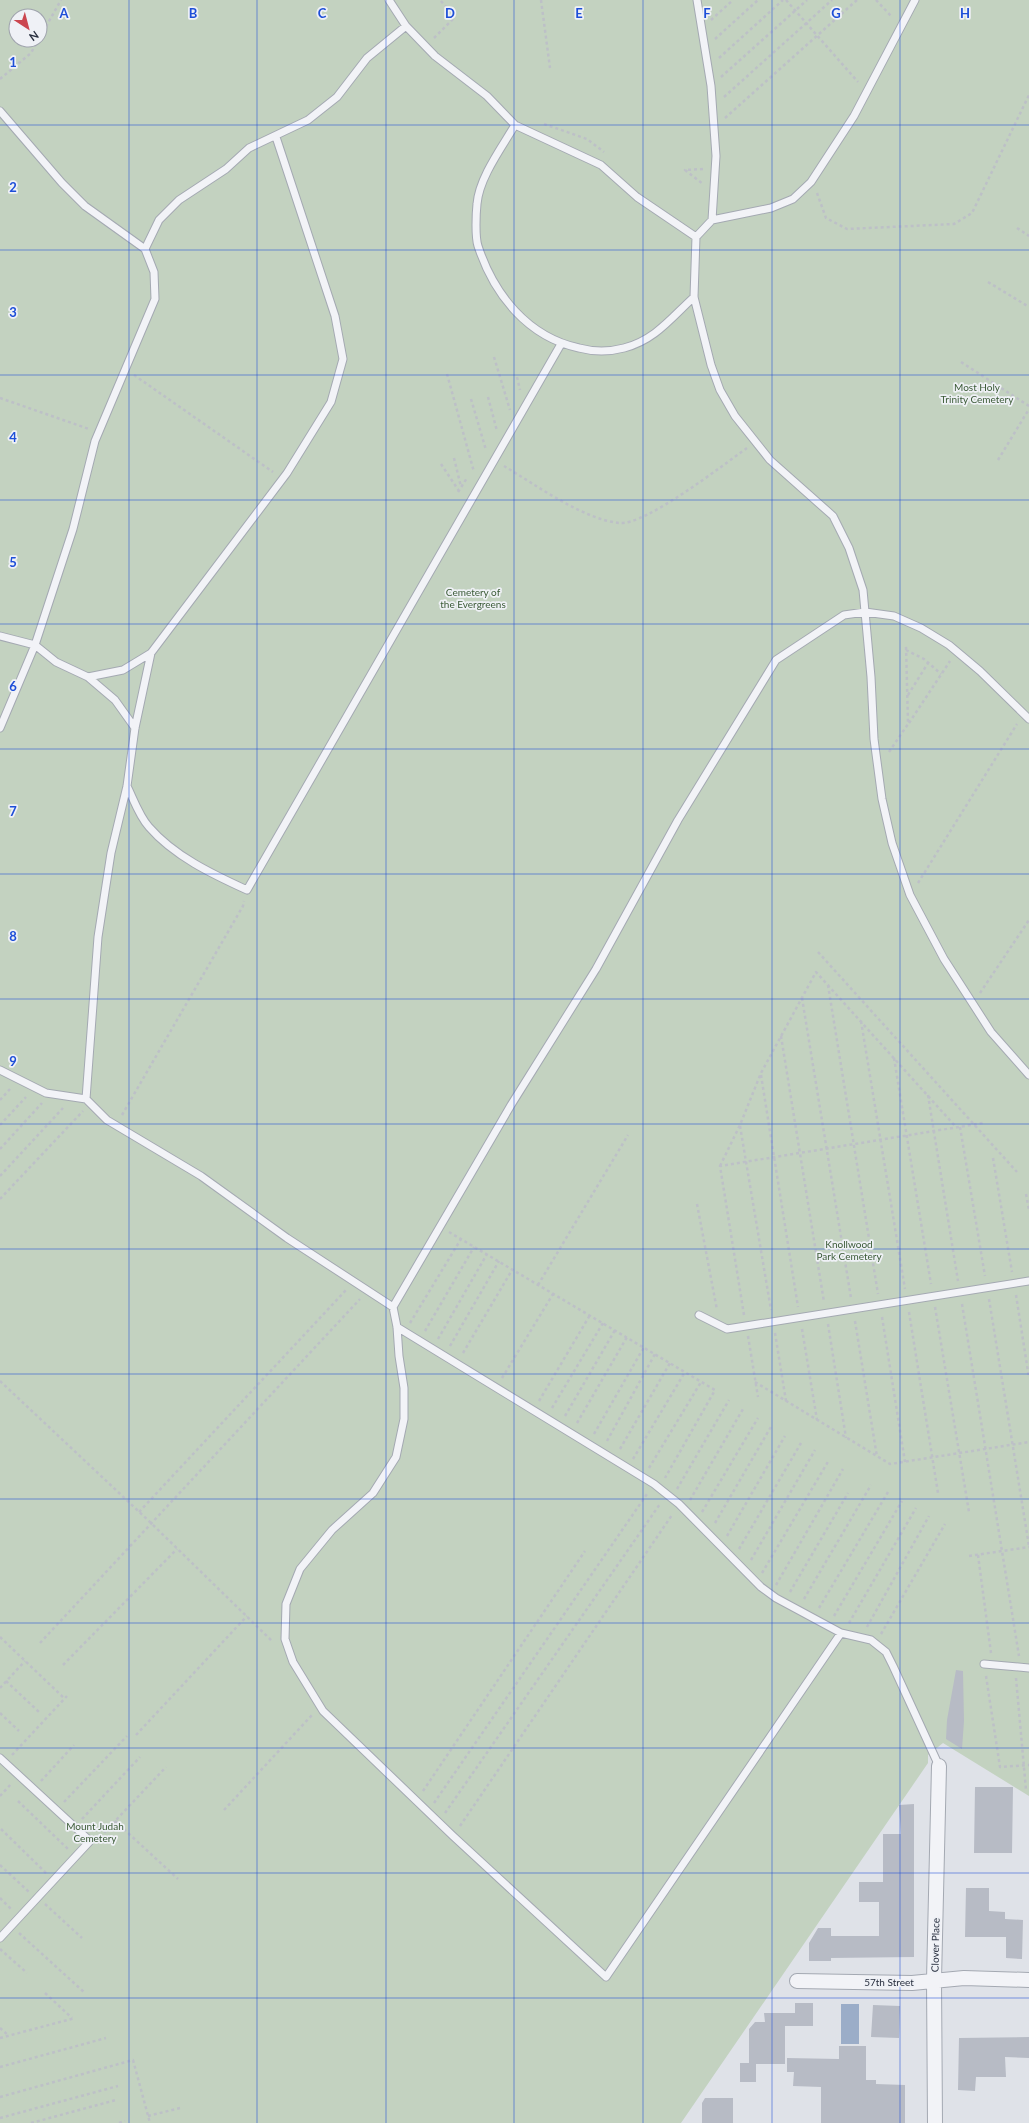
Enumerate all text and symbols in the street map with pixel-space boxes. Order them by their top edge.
text: A [58,5,69,21]
text: B [189,5,198,21]
text: C [318,5,327,21]
text: D [445,5,455,21]
text: E [575,5,583,21]
text: F [703,5,711,21]
text: G [831,5,841,21]
text: H [960,5,970,21]
north arrow [8,8,48,48]
text: N [27,29,41,44]
text: 1 [9,54,17,70]
text: 2 [9,179,17,195]
text: 3 [9,304,17,320]
park label: Most Holy Trinity Cemetery [941,381,1014,405]
text: 4 [9,429,17,445]
text: 5 [9,554,17,570]
park label: Cemetery of the Evergreens [440,586,506,610]
text: 6 [9,678,17,694]
text: 7 [9,803,17,819]
text: 8 [9,928,17,944]
text: 9 [9,1053,17,1069]
park label: Knollwood Park Cemetery [816,1238,882,1262]
park label: Mount Judah Cemetery [66,1820,124,1844]
street label: Clover Place [929,1918,941,1972]
street label: 57th Street [864,1976,914,1988]

